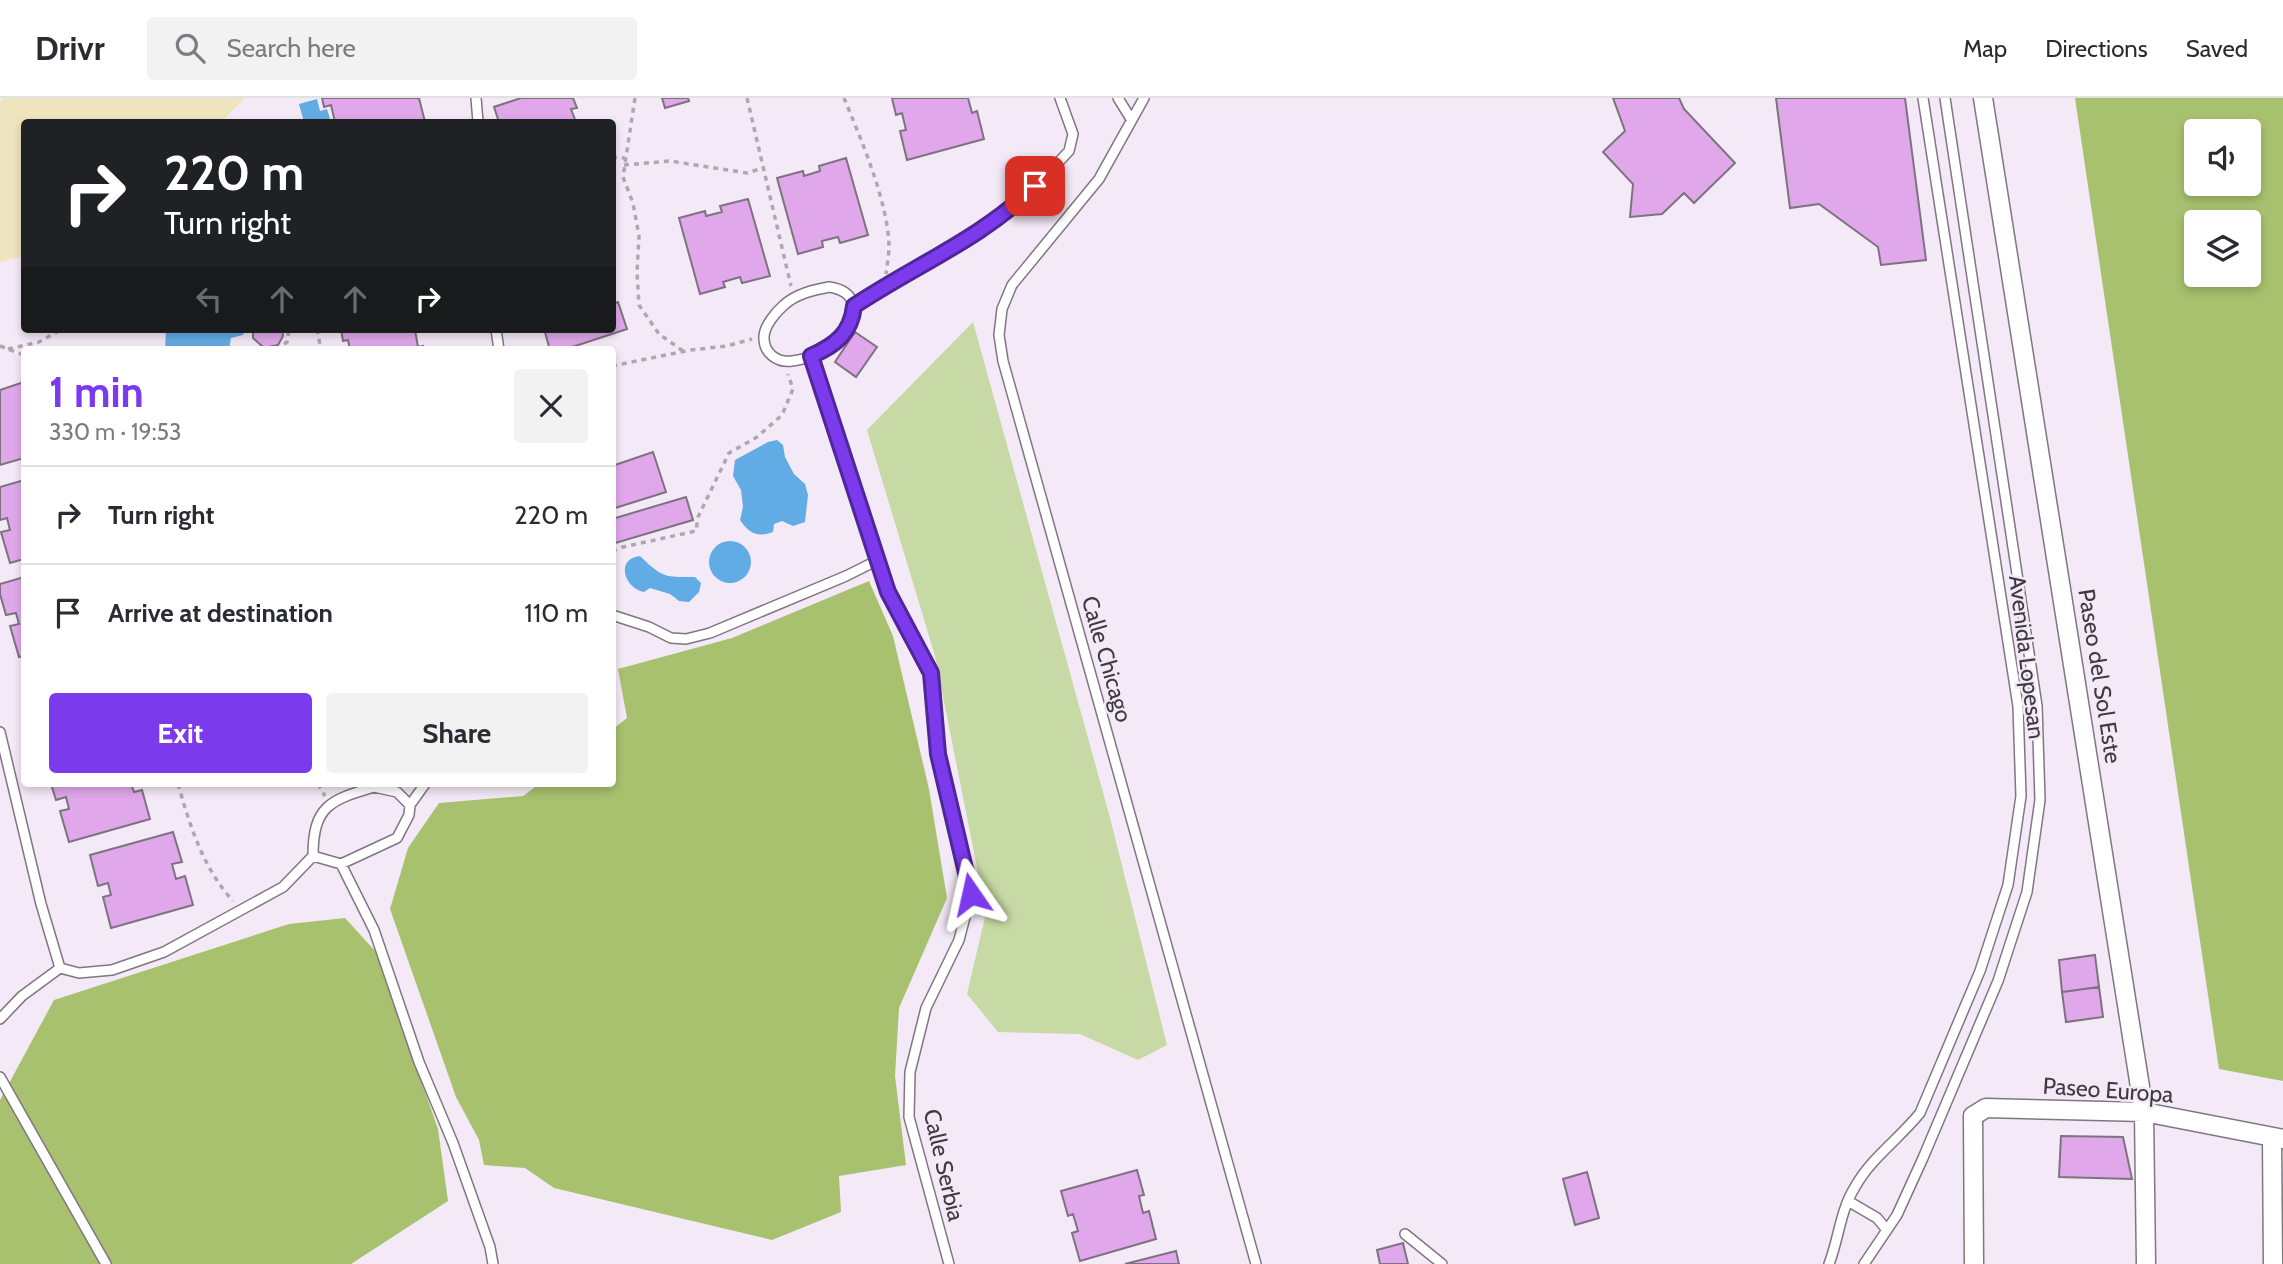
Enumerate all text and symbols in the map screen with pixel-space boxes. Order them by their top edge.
search box [147,17,637,80]
text: Drivr [35,28,105,68]
icon: search [171,29,209,67]
text: Search here [227,32,356,64]
text: Map [1963,34,2007,63]
text: Directions [2045,34,2148,63]
text: Saved [2186,34,2248,63]
map controls [2184,119,2261,287]
button: sound [2184,119,2261,196]
text: 220 m [164,143,304,202]
icon: right [49,147,140,238]
pin [1005,156,1065,216]
icon: arrive [1016,167,1054,205]
text: Turn right [164,203,291,242]
button: layers [2184,210,2261,287]
icon: left [190,280,228,318]
icon: ahead [263,280,301,318]
icon: ahead [336,280,374,318]
icon: right [409,280,447,318]
text: 1 min [49,366,144,418]
button: close [514,369,588,443]
text: 330 m · 19:53 [49,418,181,446]
icon: right [49,496,87,534]
text: Turn right [108,499,214,531]
text: 220 m [514,499,588,531]
street label: Avenida Lopesan [2003,573,2051,741]
street label: Paseo del Sol Este [2072,587,2128,766]
street label: Calle Chicago [1076,593,1138,725]
icon: arrive [49,594,87,632]
text: Arrive at destination [108,597,333,629]
text: 110 m [524,597,588,629]
button: Exit [49,693,312,773]
button: Share [326,693,588,773]
position arrow [934,857,1008,931]
street label: Paseo Europa [2042,1071,2174,1109]
street label: Calle Serbia [918,1106,970,1224]

